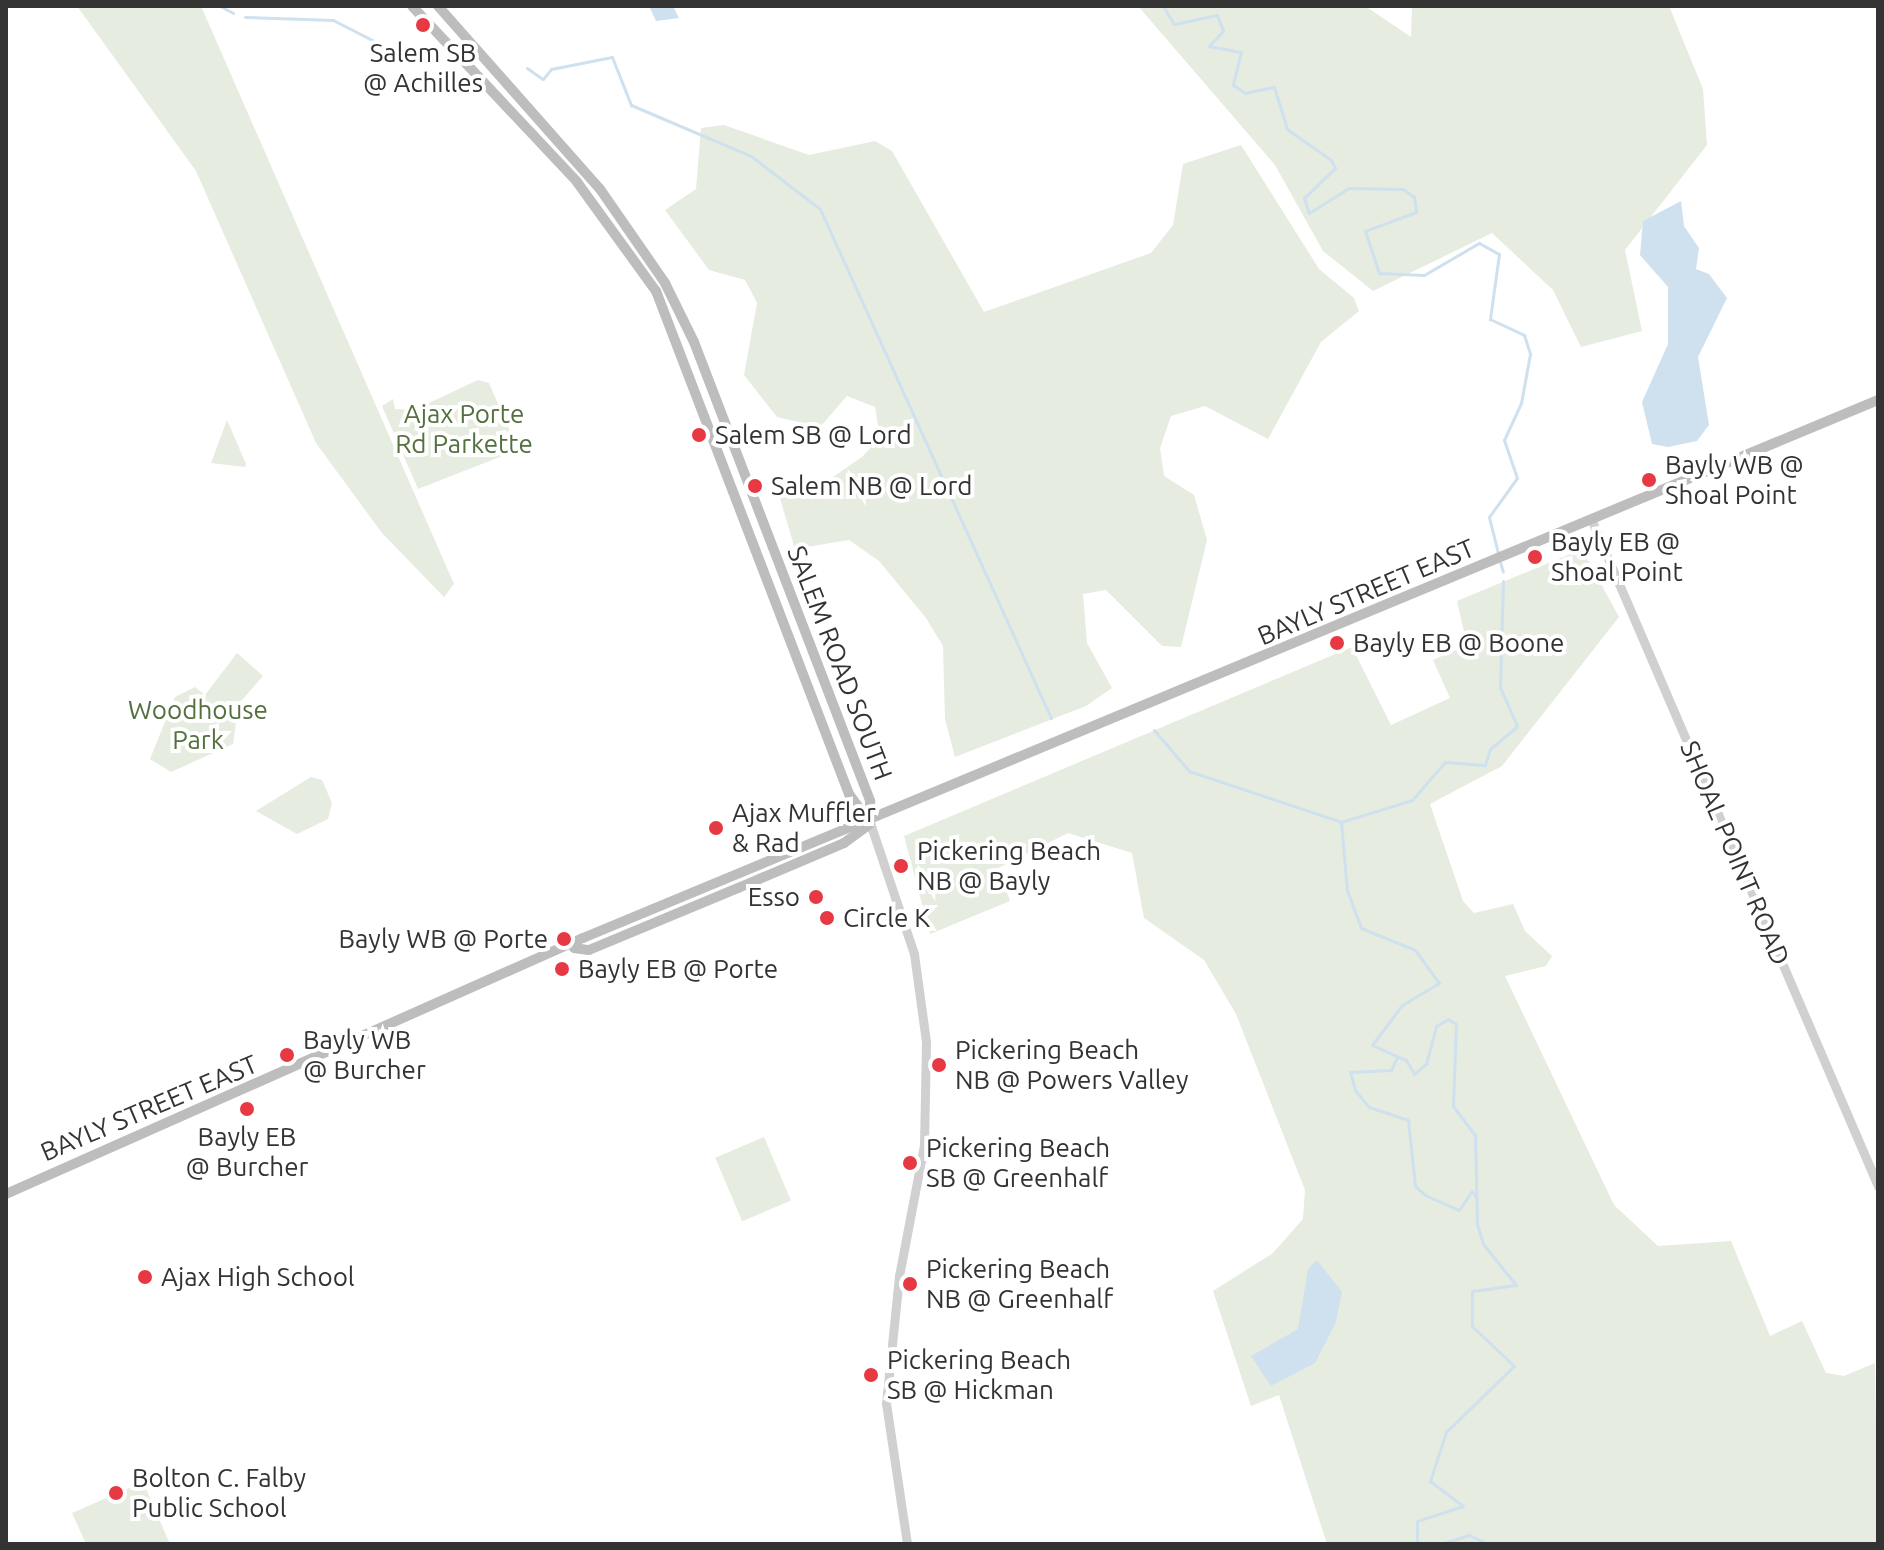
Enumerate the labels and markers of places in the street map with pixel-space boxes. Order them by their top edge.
marker: Salem SB @ Achilles [414,16,432,34]
place label: Salem SB @ Achilles [363,37,483,98]
place label: Salem SB @ Lord [715,419,912,451]
marker: Salem SB @ Lord [690,426,708,444]
place label: Bayly WB @ Shoal Point [1665,449,1804,510]
place label: Salem NB @ Lord [771,470,973,502]
marker: Bayly WB @ Shoal Point [1640,471,1658,489]
marker: Salem NB @ Lord [746,477,764,495]
place label: Bayly EB @ Shoal Point [1551,526,1683,588]
marker: Bayly EB @ Shoal Point [1526,548,1544,566]
place label: Bayly EB @ Boone [1353,627,1564,659]
marker: Bayly EB @ Boone [1328,634,1346,652]
place label: Ajax Muffler & Rad [732,797,876,858]
marker: Ajax Muffler & Rad [707,819,725,837]
place label: Pickering Beach NB @ Bayly [917,835,1101,896]
marker: Pickering Beach NB @ Bayly [892,857,910,875]
place label: Esso [748,881,800,913]
marker: Esso [807,888,825,906]
place label: Circle K [843,902,930,934]
marker: Circle K [818,909,836,927]
place label: Bayly WB @ Porte [339,923,548,955]
marker: Bayly WB @ Porte [555,930,573,948]
place label: Bayly EB @ Porte [578,953,778,985]
marker: Bayly EB @ Porte [553,960,571,978]
place label: Bayly WB @ Burcher [303,1024,426,1086]
place label: Pickering Beach NB @ Powers Valley [955,1034,1189,1096]
marker: Bayly WB @ Burcher [278,1046,296,1064]
marker: Pickering Beach NB @ Powers Valley [930,1056,948,1074]
marker: Bayly EB @ Burcher [238,1100,256,1118]
place label: Bayly EB @ Burcher [186,1121,308,1182]
place label: Pickering Beach SB @ Greenhalf [926,1132,1110,1194]
marker: Pickering Beach SB @ Greenhalf [901,1154,919,1172]
place label: Pickering Beach NB @ Greenhalf [926,1253,1113,1314]
place label: Ajax High School [161,1261,355,1293]
marker: Ajax High School [136,1268,154,1286]
marker: Pickering Beach NB @ Greenhalf [901,1275,919,1293]
place label: Pickering Beach SB @ Hickman [887,1344,1071,1406]
marker: Pickering Beach SB @ Hickman [862,1366,880,1384]
place label: Bolton C. Falby Public School [132,1462,306,1524]
marker: Bolton C. Falby Public School [107,1484,125,1502]

